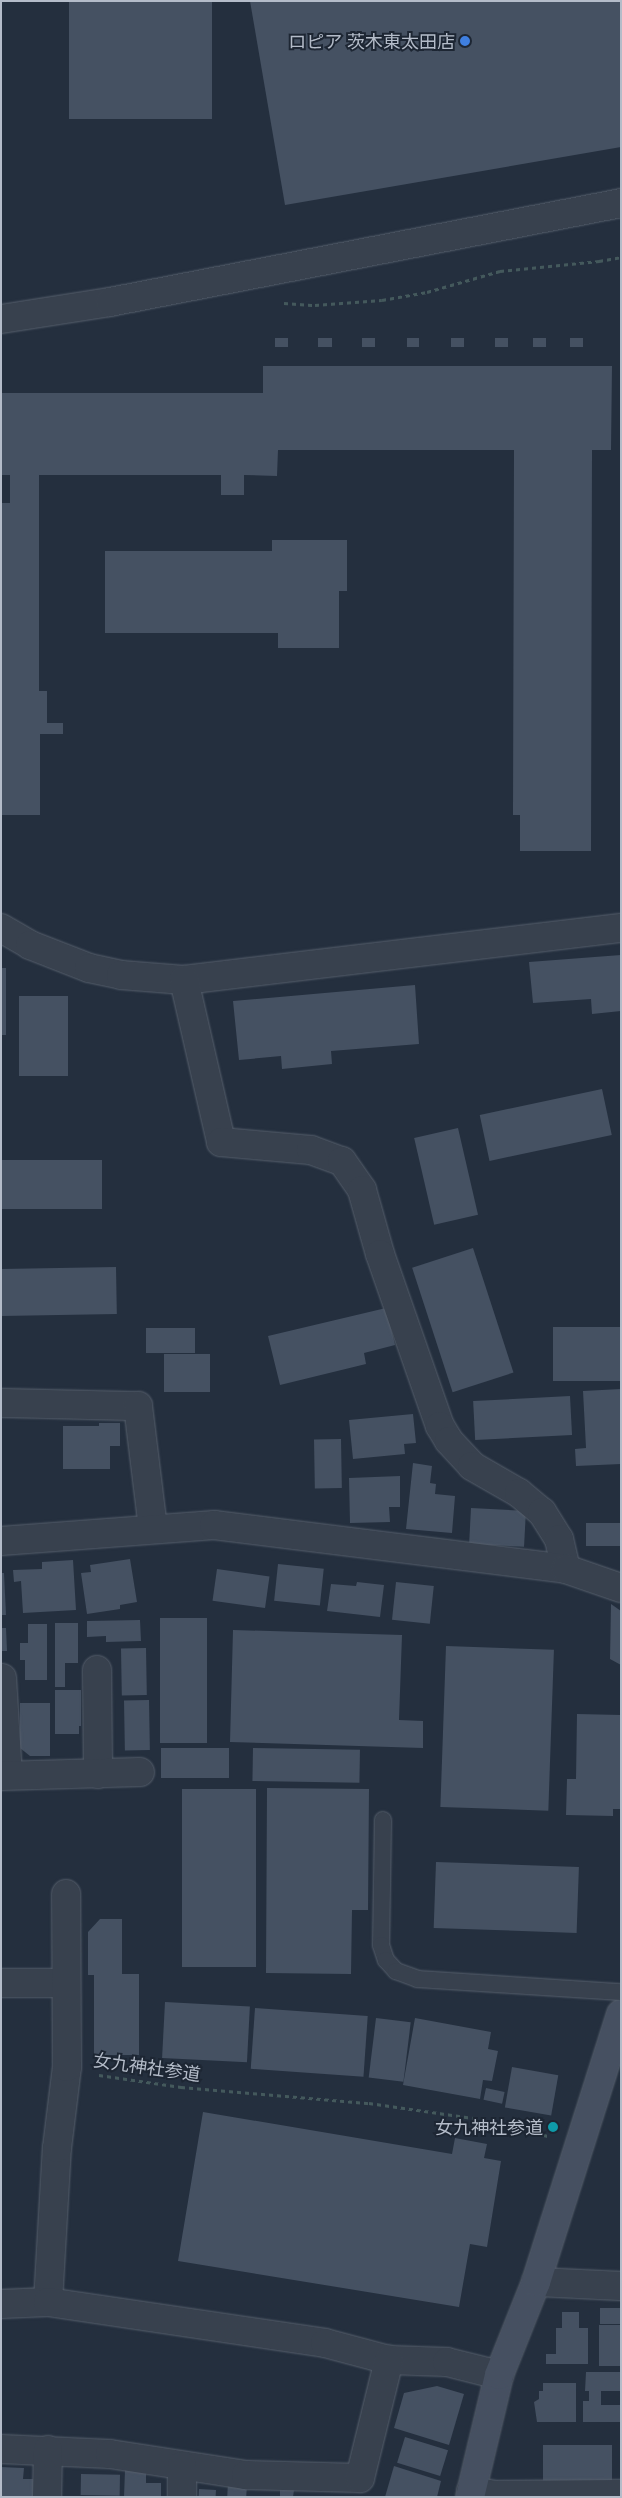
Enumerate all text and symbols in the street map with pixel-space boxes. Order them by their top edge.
place label: ロピア 茨木東太田店 [288,30,455,52]
marker: ロピア 茨木東太田店 [459,35,471,47]
street label: 女九神社参道 [92,2049,202,2085]
place label: 女九神社参道 [435,2116,543,2138]
marker: 女九神社参道 [547,2121,559,2133]

